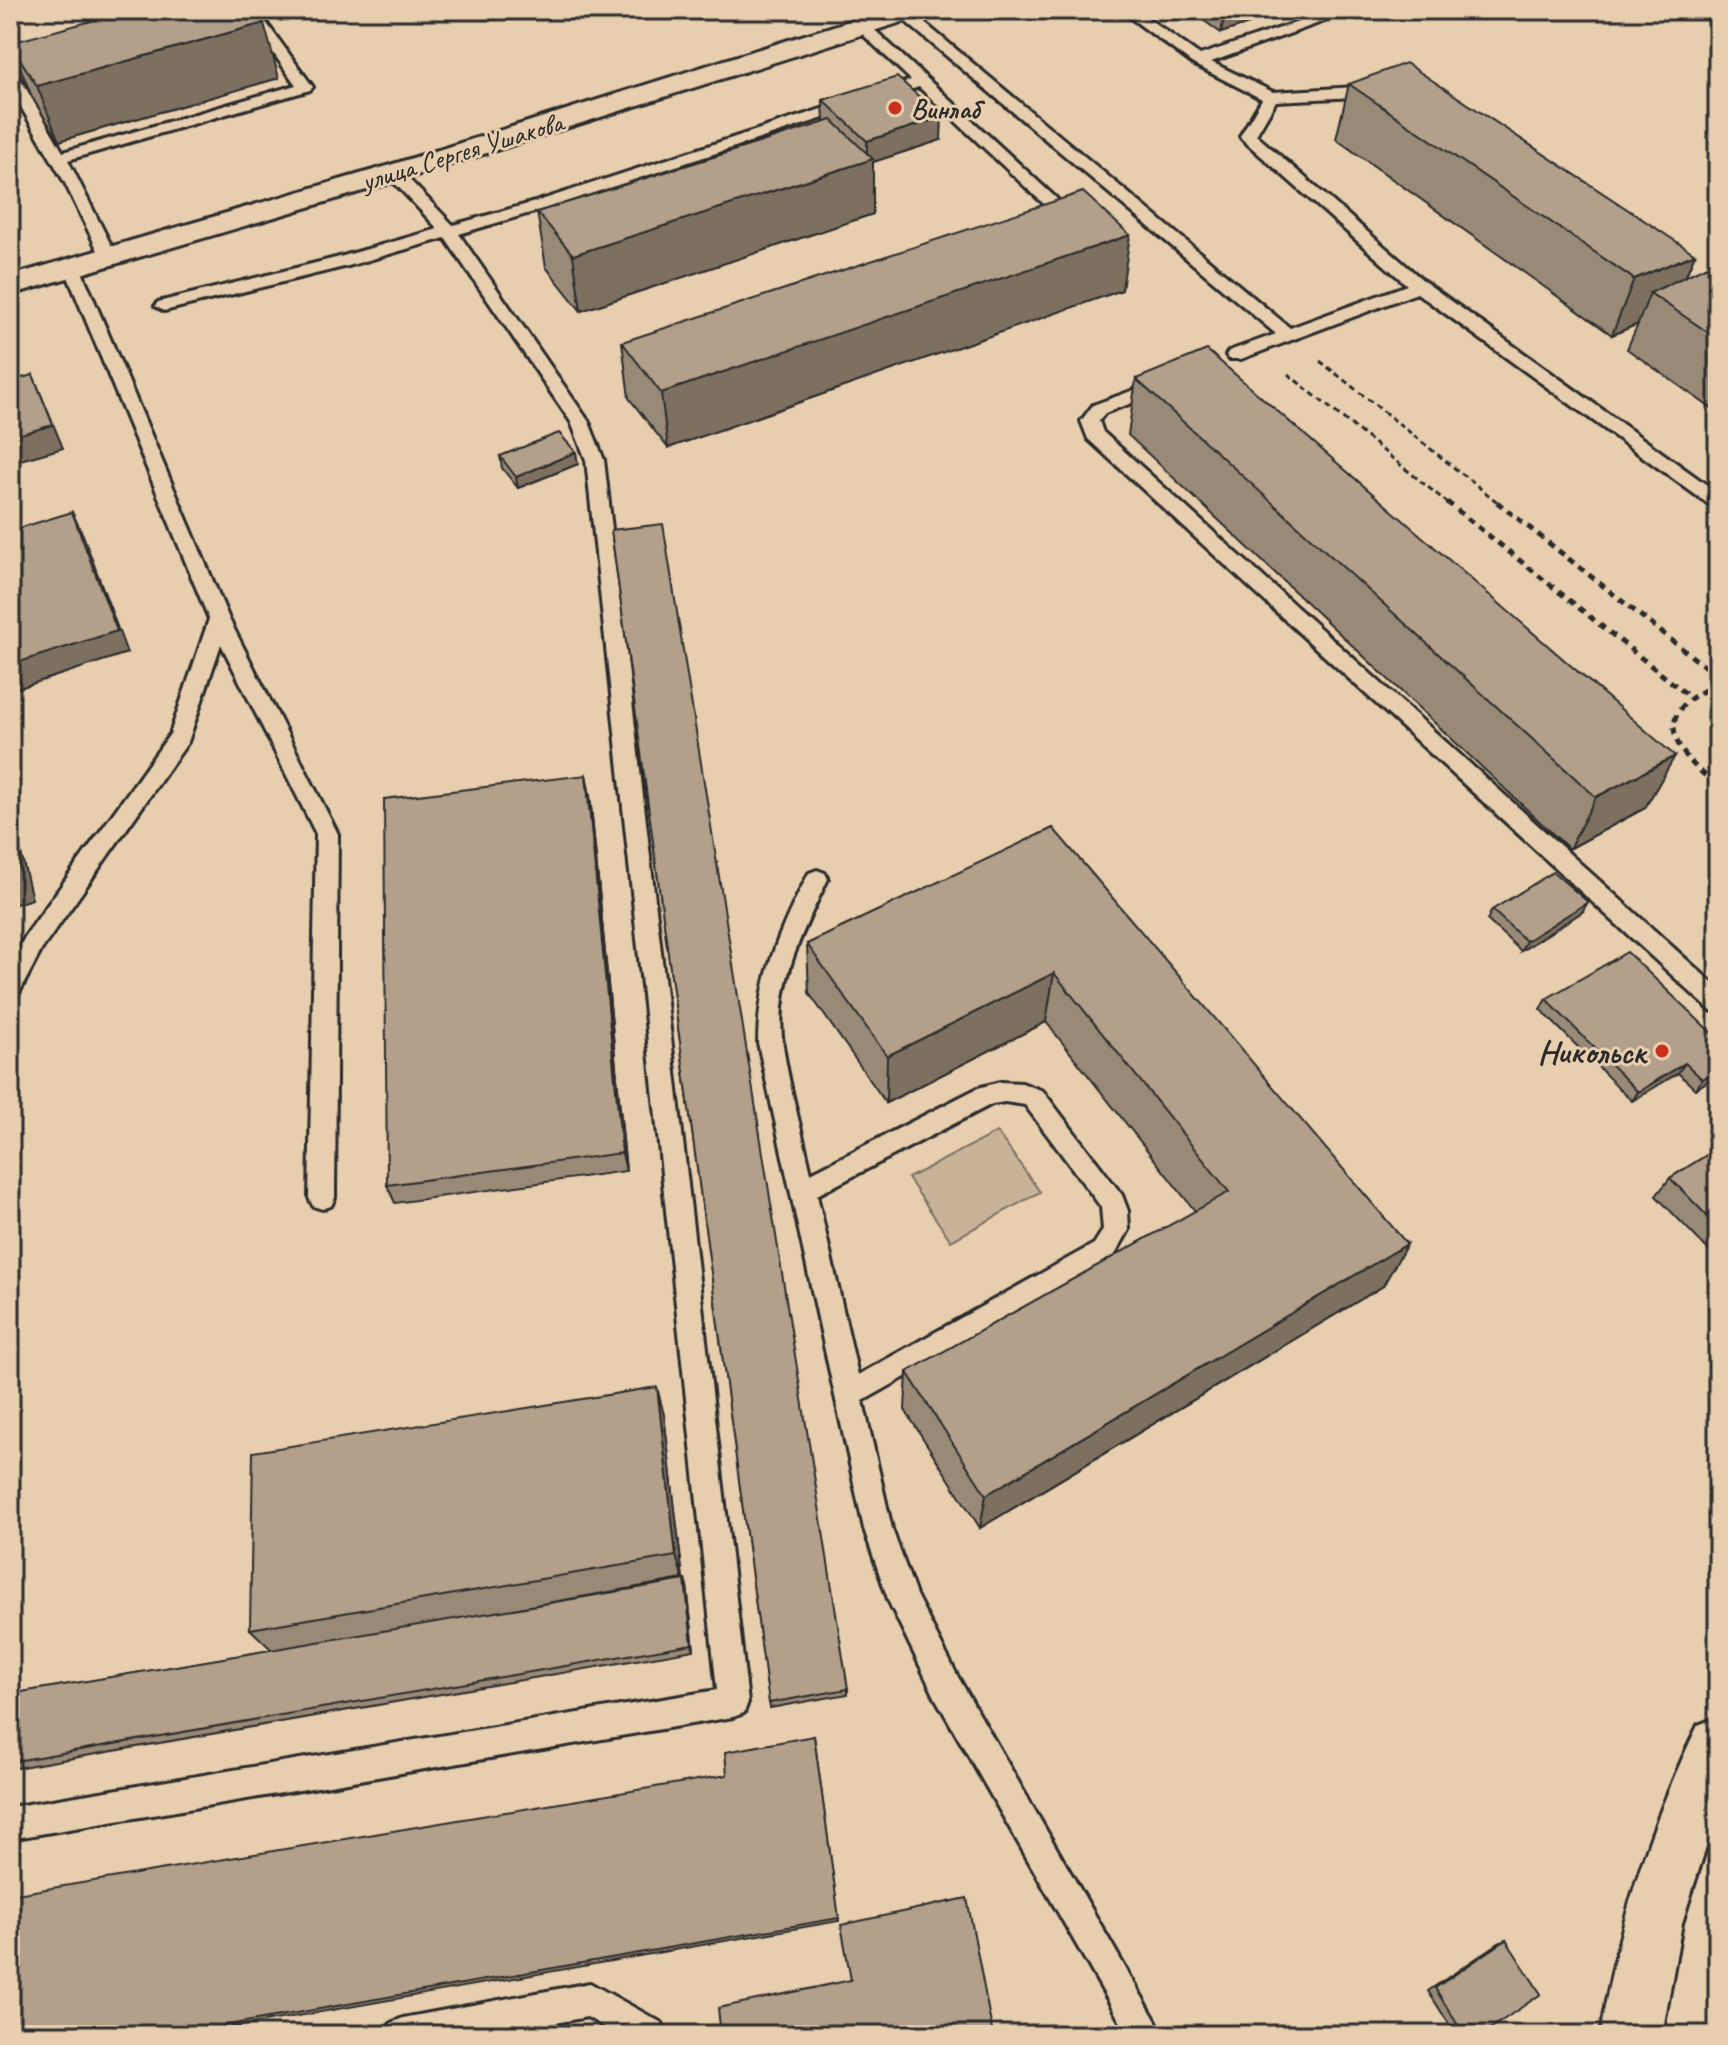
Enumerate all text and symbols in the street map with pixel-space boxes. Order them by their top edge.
place label: Винлаб [911,91,986,126]
marker: Винлаб [886,99,904,117]
street label: улица Сергея Ушакова [355,103,569,199]
place label: Никольск [1537,1030,1648,1073]
marker: Никольск [1653,1042,1671,1060]

